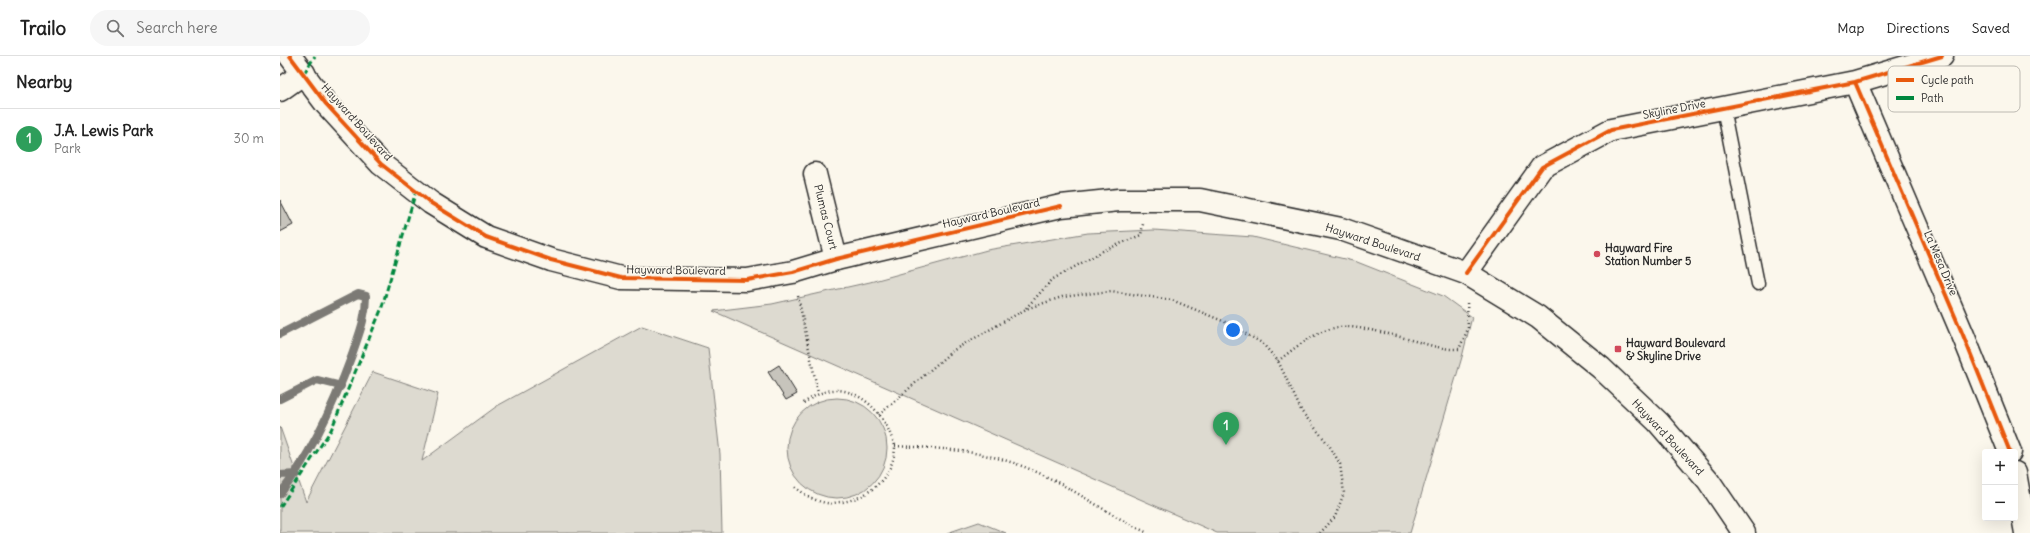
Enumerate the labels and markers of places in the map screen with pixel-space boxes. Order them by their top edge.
place label: Hayward Fire Station Number 5 [1605,241,1691,268]
marker: Hayward Fire Station Number 5 [1592,249,1602,259]
place label: Hayward Boulevard & Skyline Drive [1626,336,1726,364]
marker: Hayward Boulevard & Skyline Drive [1613,344,1623,354]
pin: 1 [1213,412,1239,445]

